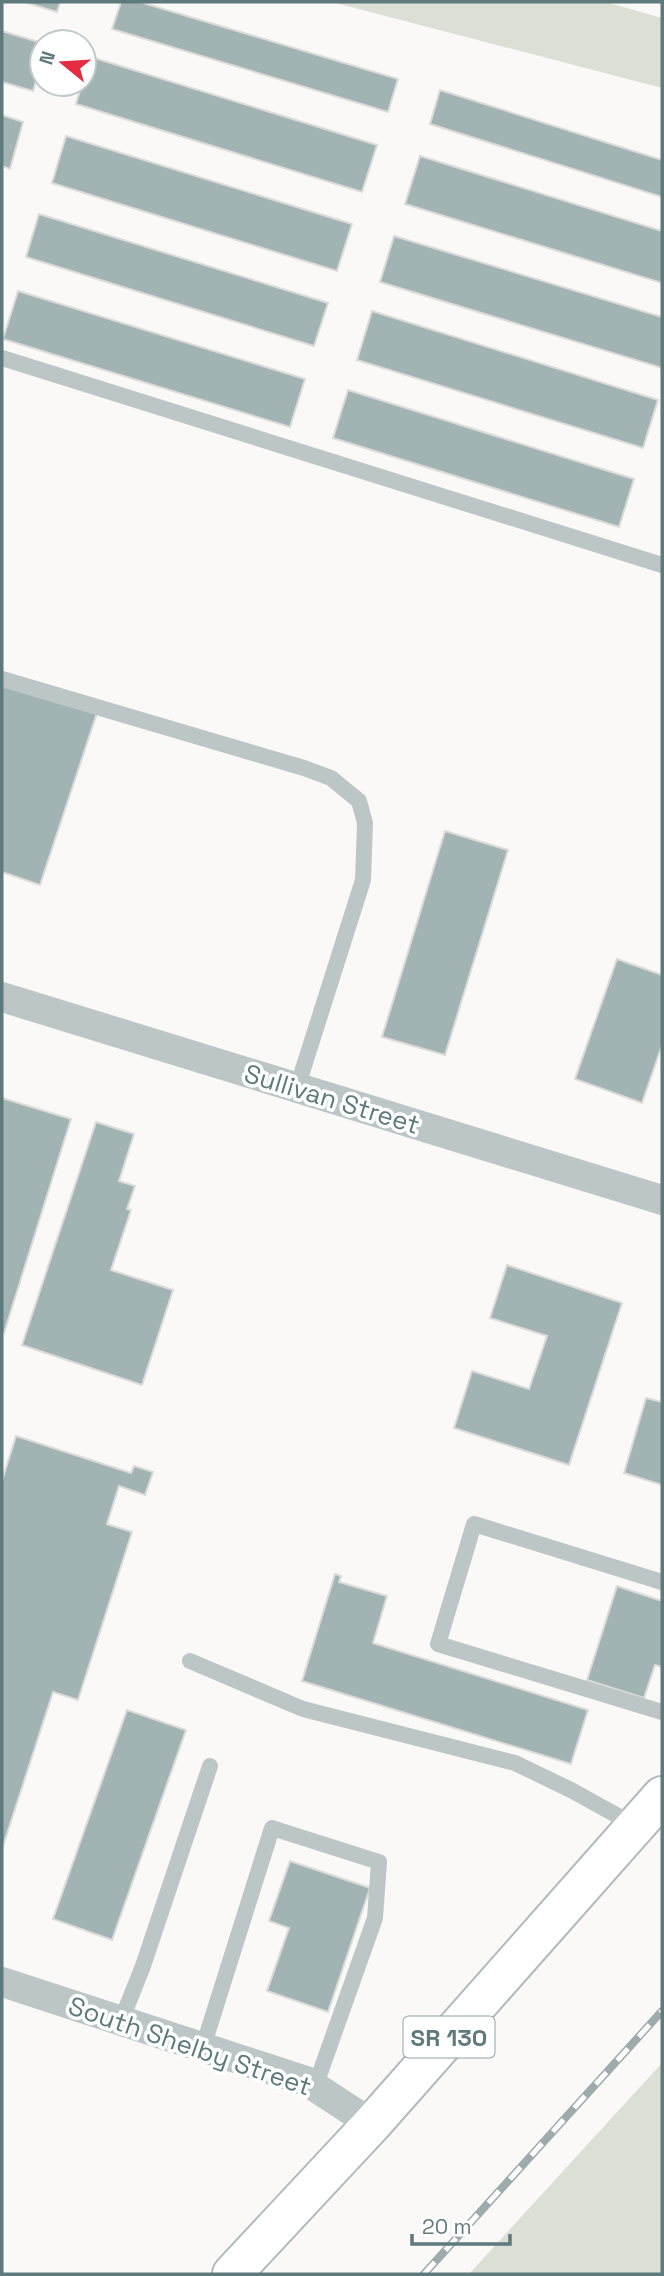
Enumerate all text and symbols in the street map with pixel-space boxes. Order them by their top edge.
north arrow [28,28,98,98]
text: N [33,48,61,68]
street label: Sullivan Street [240,1056,424,1142]
street label: South Shelby Street [64,1988,316,2104]
road number: SR 130 [404,2016,494,2058]
scale bar [412,2202,510,2246]
text: 20 m [422,2213,472,2240]

